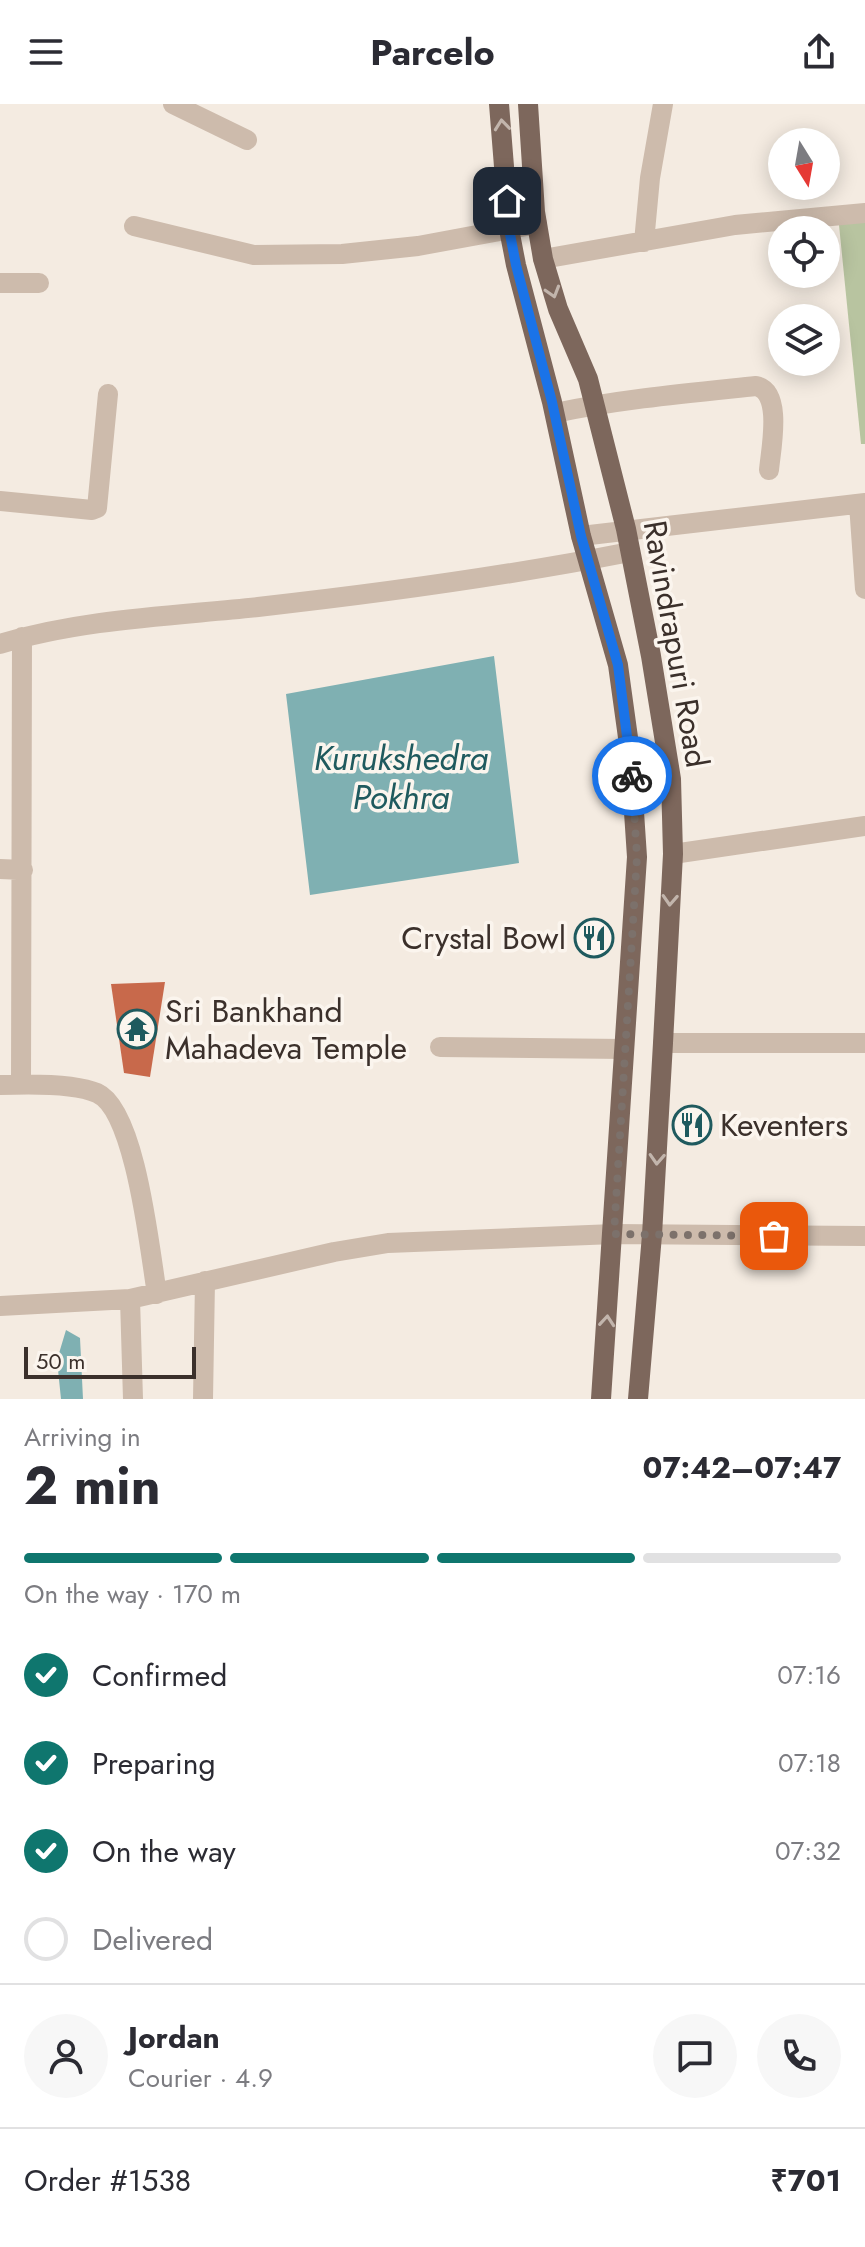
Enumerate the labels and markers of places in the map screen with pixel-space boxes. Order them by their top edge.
pin [473,167,541,235]
place label: Crystal Bowl [401,915,566,961]
restaurant icon: Crystal Bowl [573,917,615,959]
place label: Sri Bankhand Mahadeva Temple [165,988,407,1071]
temple icon: Sri Bankhand Mahadeva Temple [116,1008,158,1050]
place label: Keventers [720,1102,848,1148]
restaurant icon: Keventers [671,1104,713,1146]
pin [740,1202,808,1270]

